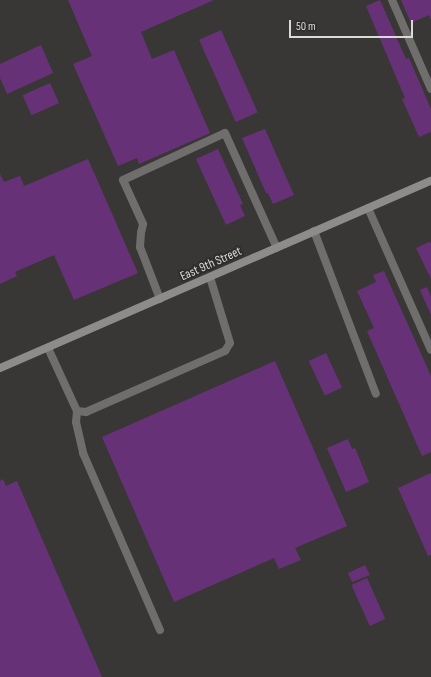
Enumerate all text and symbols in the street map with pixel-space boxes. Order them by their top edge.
scale bar [291,12,415,38]
text: 50 m [296,19,316,34]
street label: East 9th Street [178,244,244,284]

